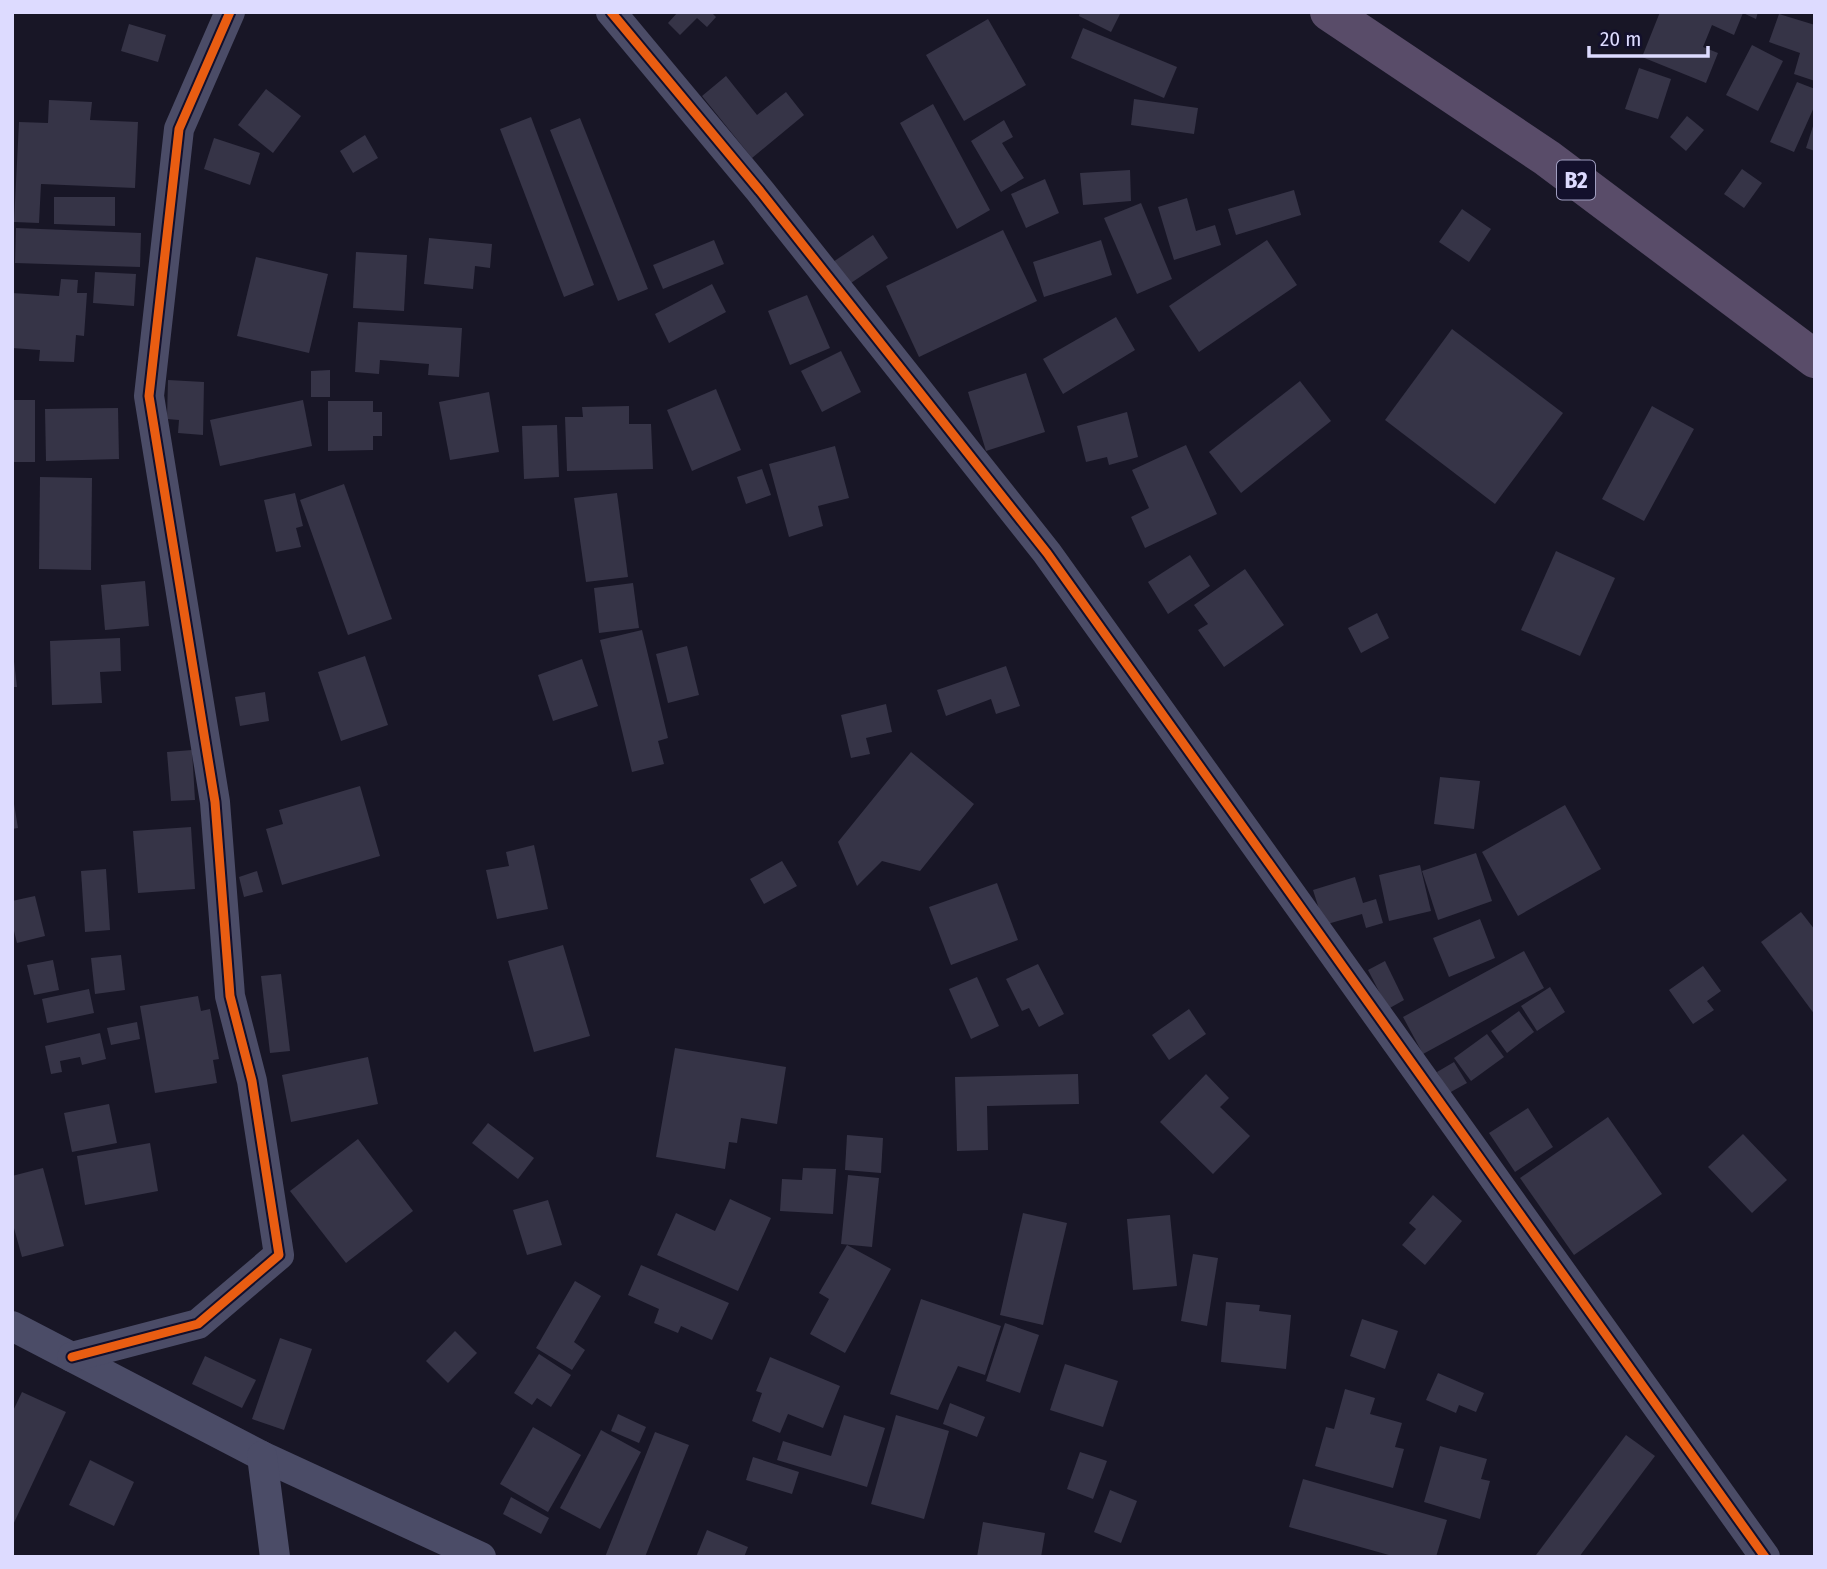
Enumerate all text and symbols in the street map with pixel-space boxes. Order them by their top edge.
scale bar [1589,14,1708,58]
text: 20 m [1600,26,1641,52]
road number: B2 [1557,160,1595,200]

